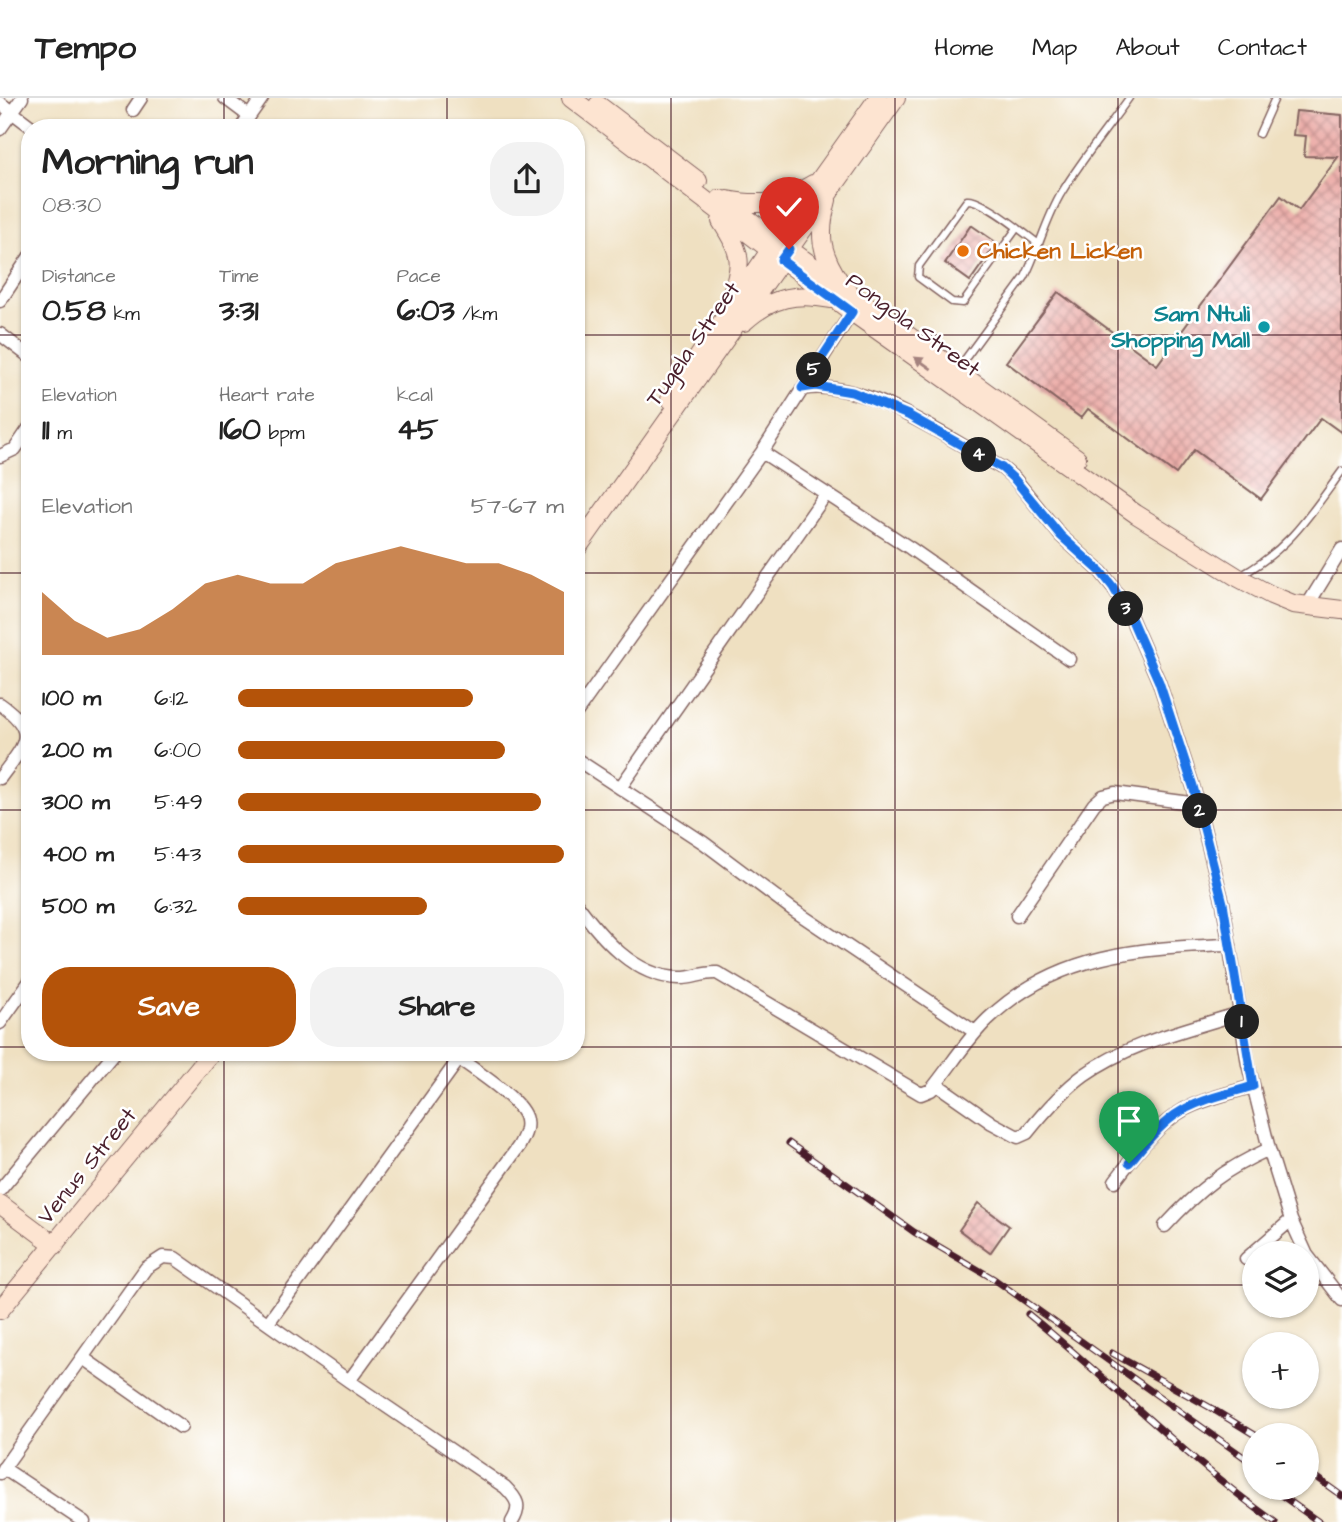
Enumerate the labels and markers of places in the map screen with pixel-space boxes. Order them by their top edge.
pin [759,177,819,249]
place label: Chicken Licken [977,235,1143,267]
marker: Chicken Licken [955,243,971,259]
place label: Sam Ntuli Shopping Mall [1110,298,1251,357]
marker: Sam Ntuli Shopping Mall [1256,319,1272,335]
pin: 5 [796,352,832,388]
pin: 4 [962,438,996,472]
pin: 3 [1108,592,1144,626]
pin: 2 [1182,794,1218,828]
pin: 1 [1224,1004,1260,1040]
pin [1099,1091,1159,1163]

